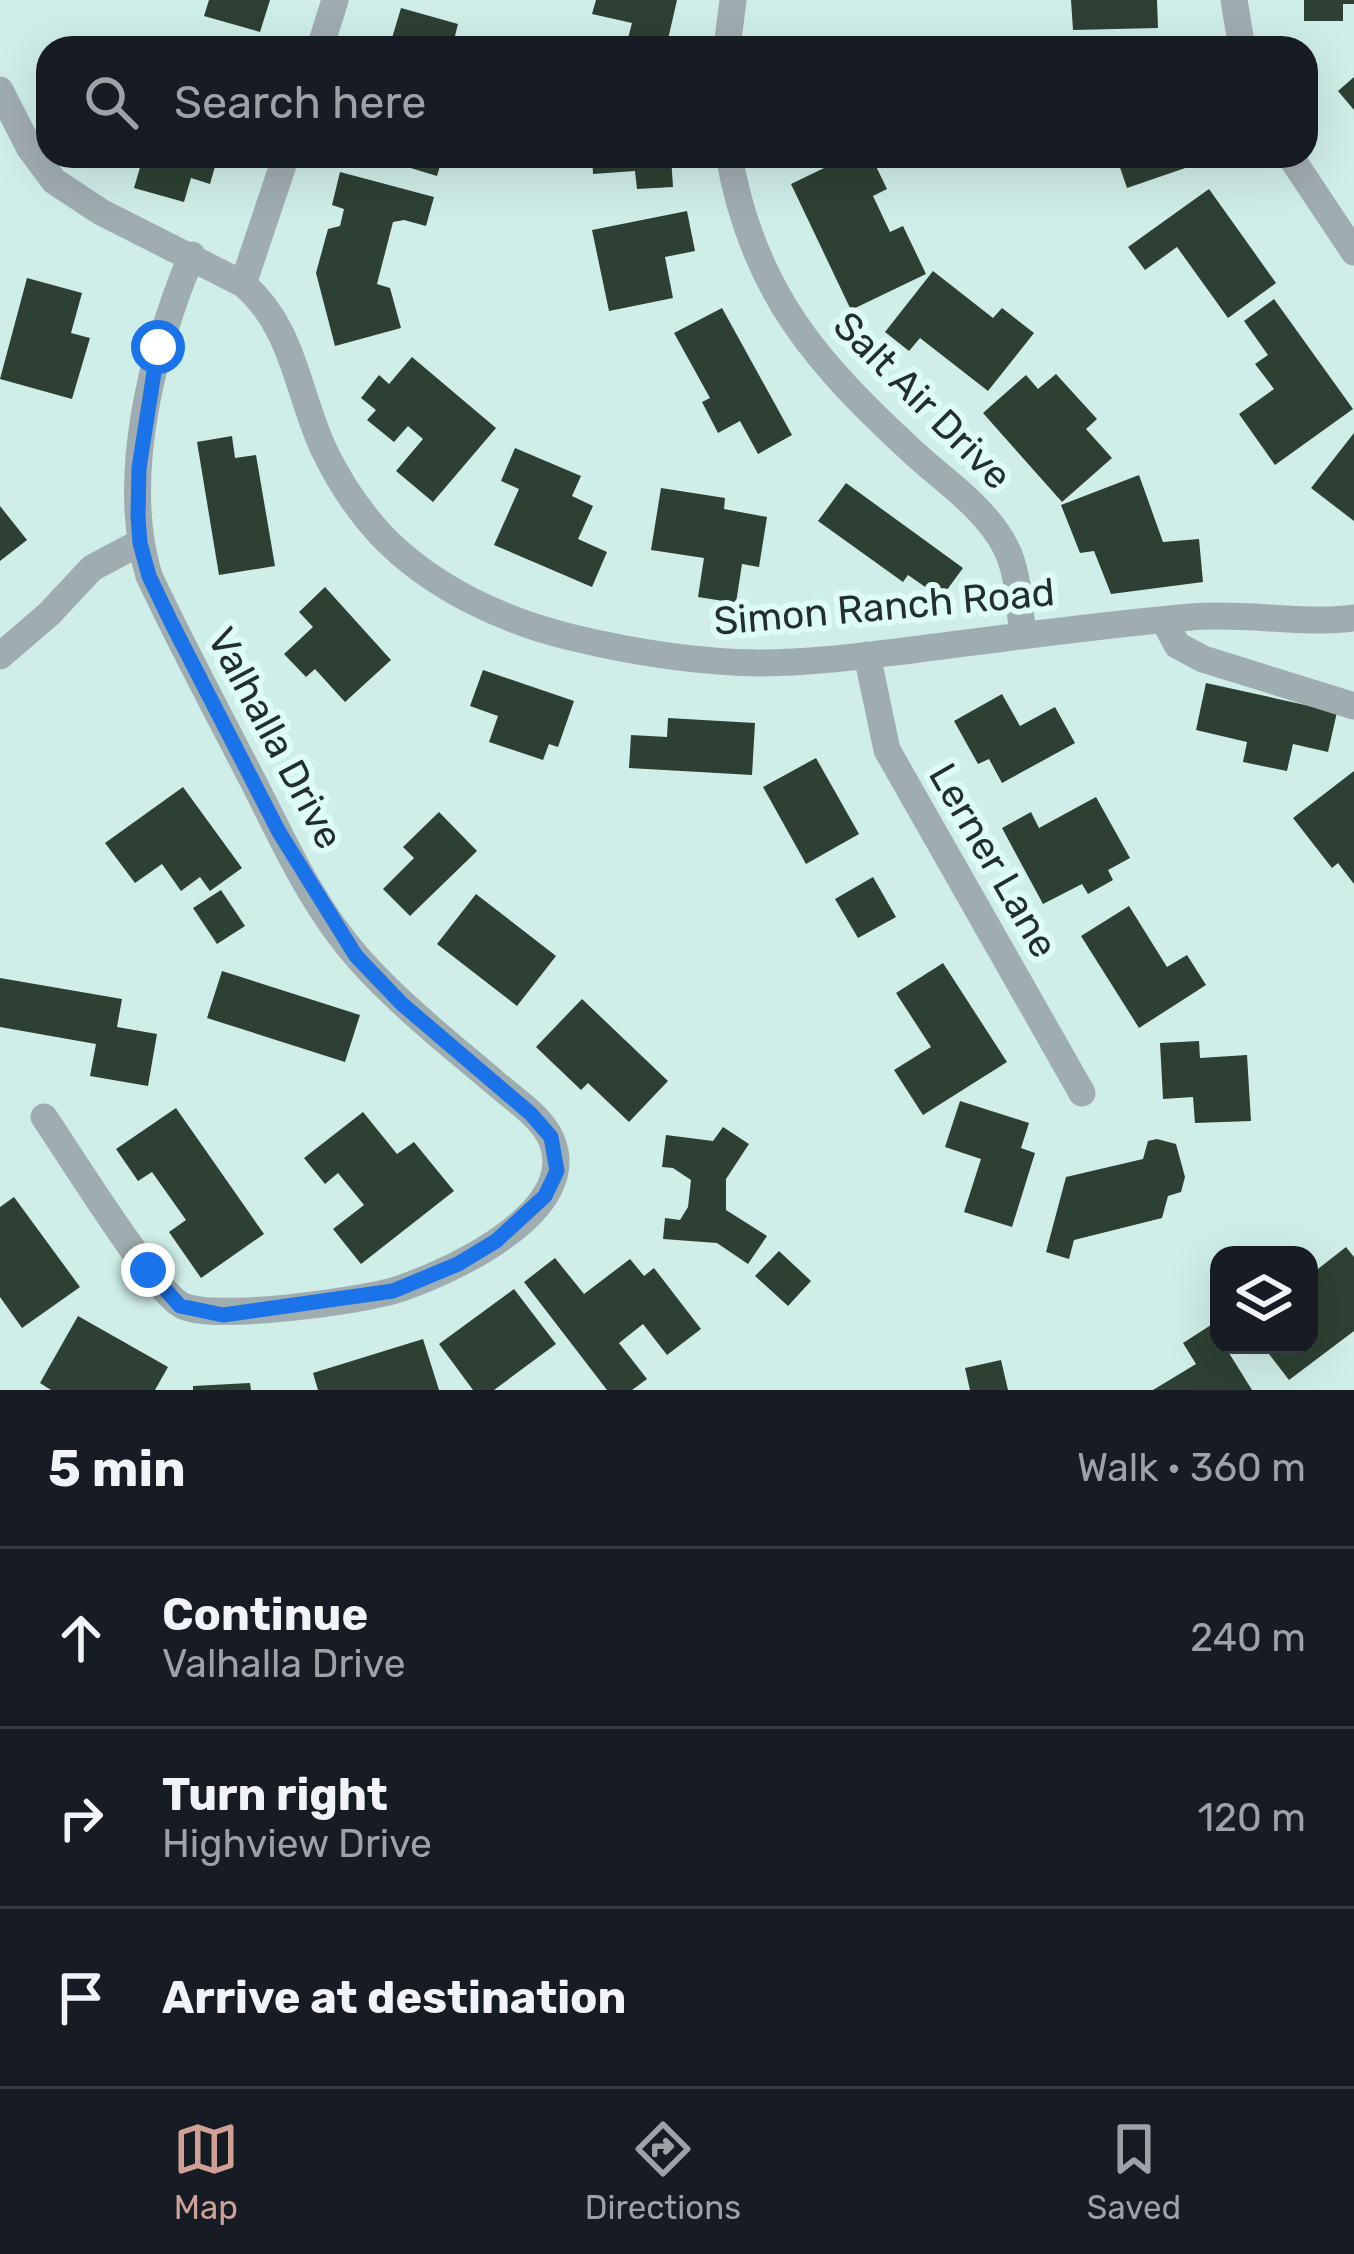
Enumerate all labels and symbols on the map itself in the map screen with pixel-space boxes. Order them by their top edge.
street label: Salt Air Drive [824,302,1021,499]
route start [131,320,185,374]
street label: Simon Ranch Road [712,569,1056,645]
street label: Valhalla Drive [198,620,353,857]
street label: Lerner Lane [919,755,1067,966]
route end [121,1243,175,1297]

